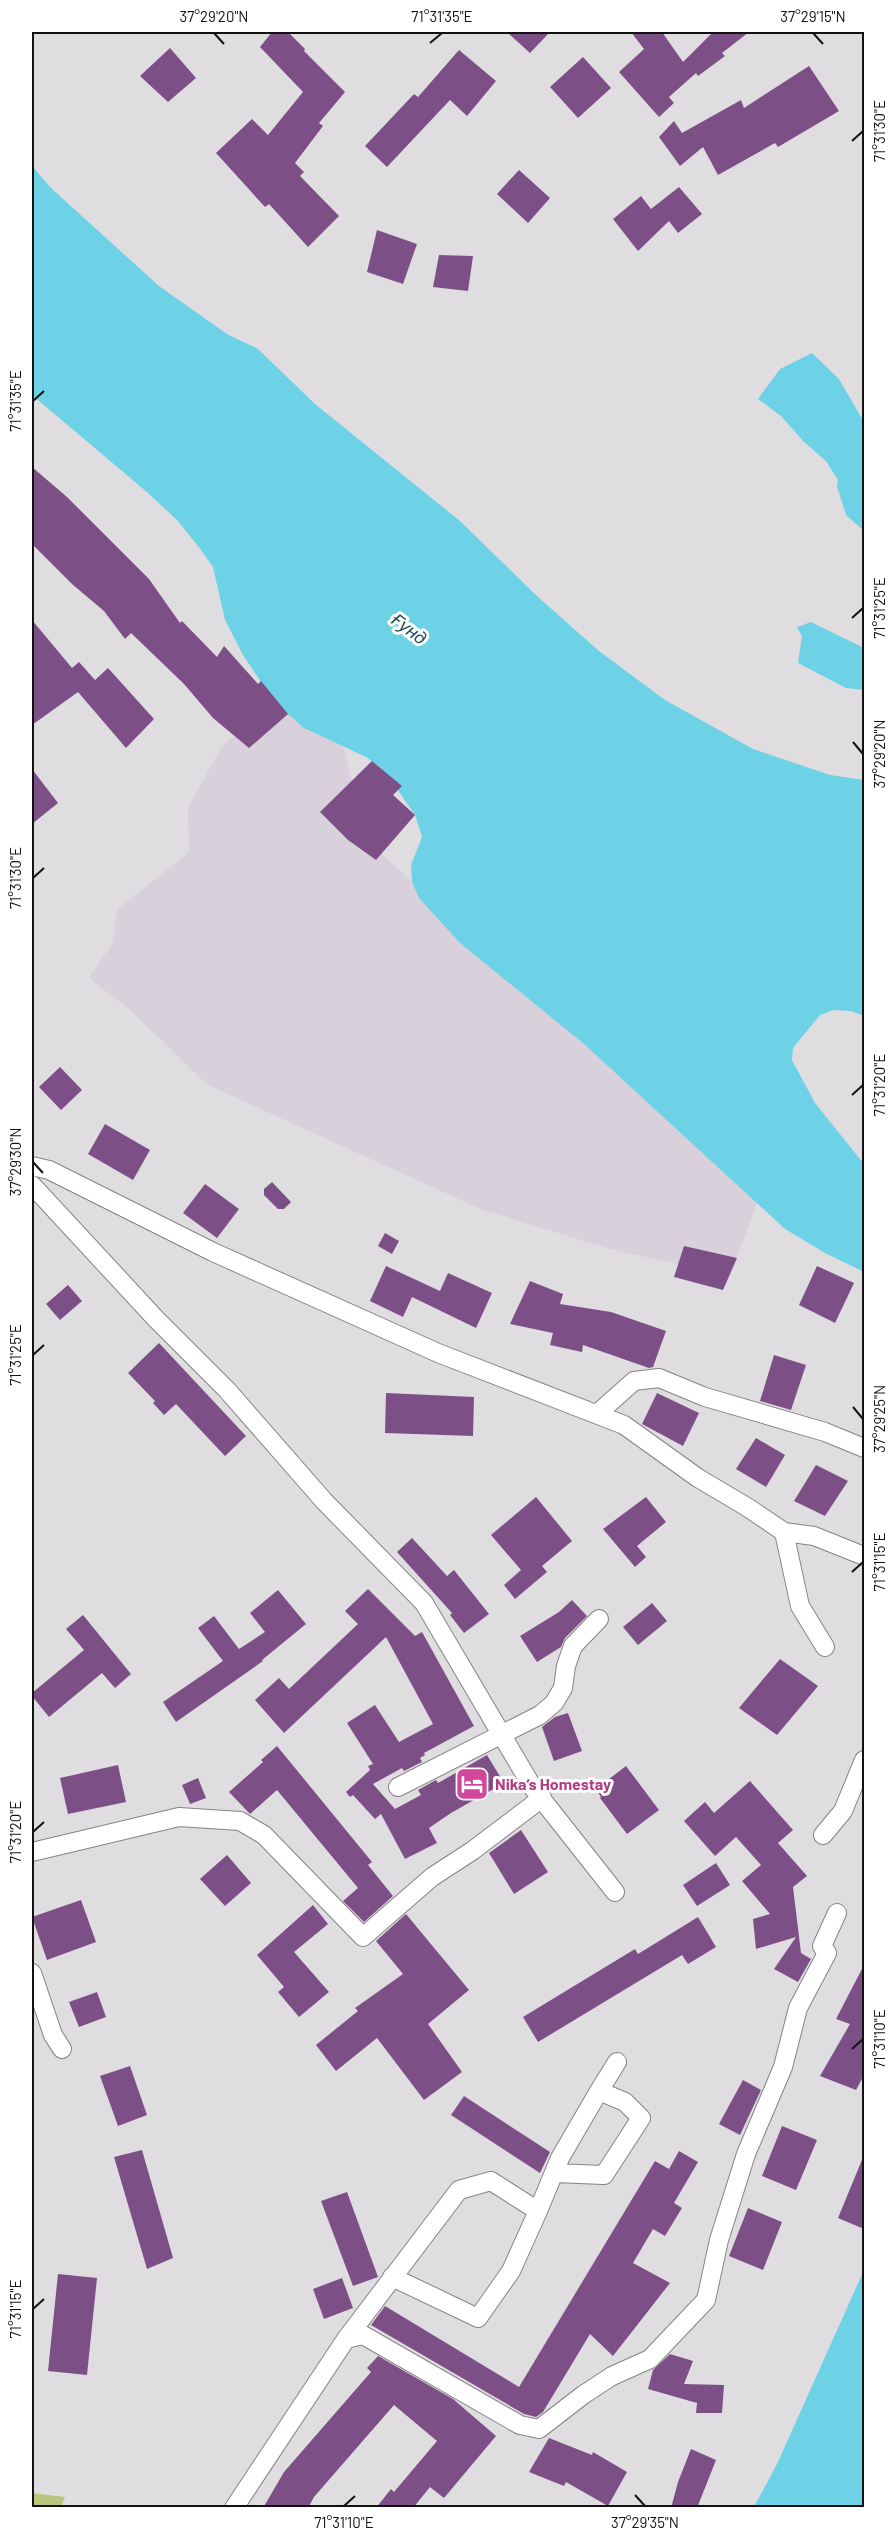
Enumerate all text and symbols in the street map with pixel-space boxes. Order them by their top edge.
text: 37°29'20"N [180,7,248,25]
text: 71°31'35"E [411,7,473,25]
text: 37°29'15"N [780,7,846,25]
text: 71°31'30"E [870,100,888,162]
text: 71°31'35"E [6,370,24,432]
text: 71°31'25"E [870,577,888,639]
water label: Ғунд [388,608,432,649]
text: 37°29'20"N [870,720,888,788]
text: 71°31'30"E [6,847,24,909]
text: 71°31'20"E [870,1054,888,1116]
text: 37°29'30"N [6,1128,24,1196]
text: 71°31'25"E [6,1324,24,1386]
text: 37°29'25"N [870,1385,888,1453]
text: 71°31'15"E [870,1533,888,1591]
hotel icon: Nika‘s Homestay [454,1766,490,1802]
place label: Nika‘s Homestay [495,1774,611,1793]
text: 71°31'20"E [6,1801,24,1863]
text: 71°31'10"E [870,2009,888,2069]
text: 71°31'15"E [6,2280,24,2338]
text: 71°31'10"E [314,2513,374,2531]
text: 37°29'35"N [611,2513,679,2531]

